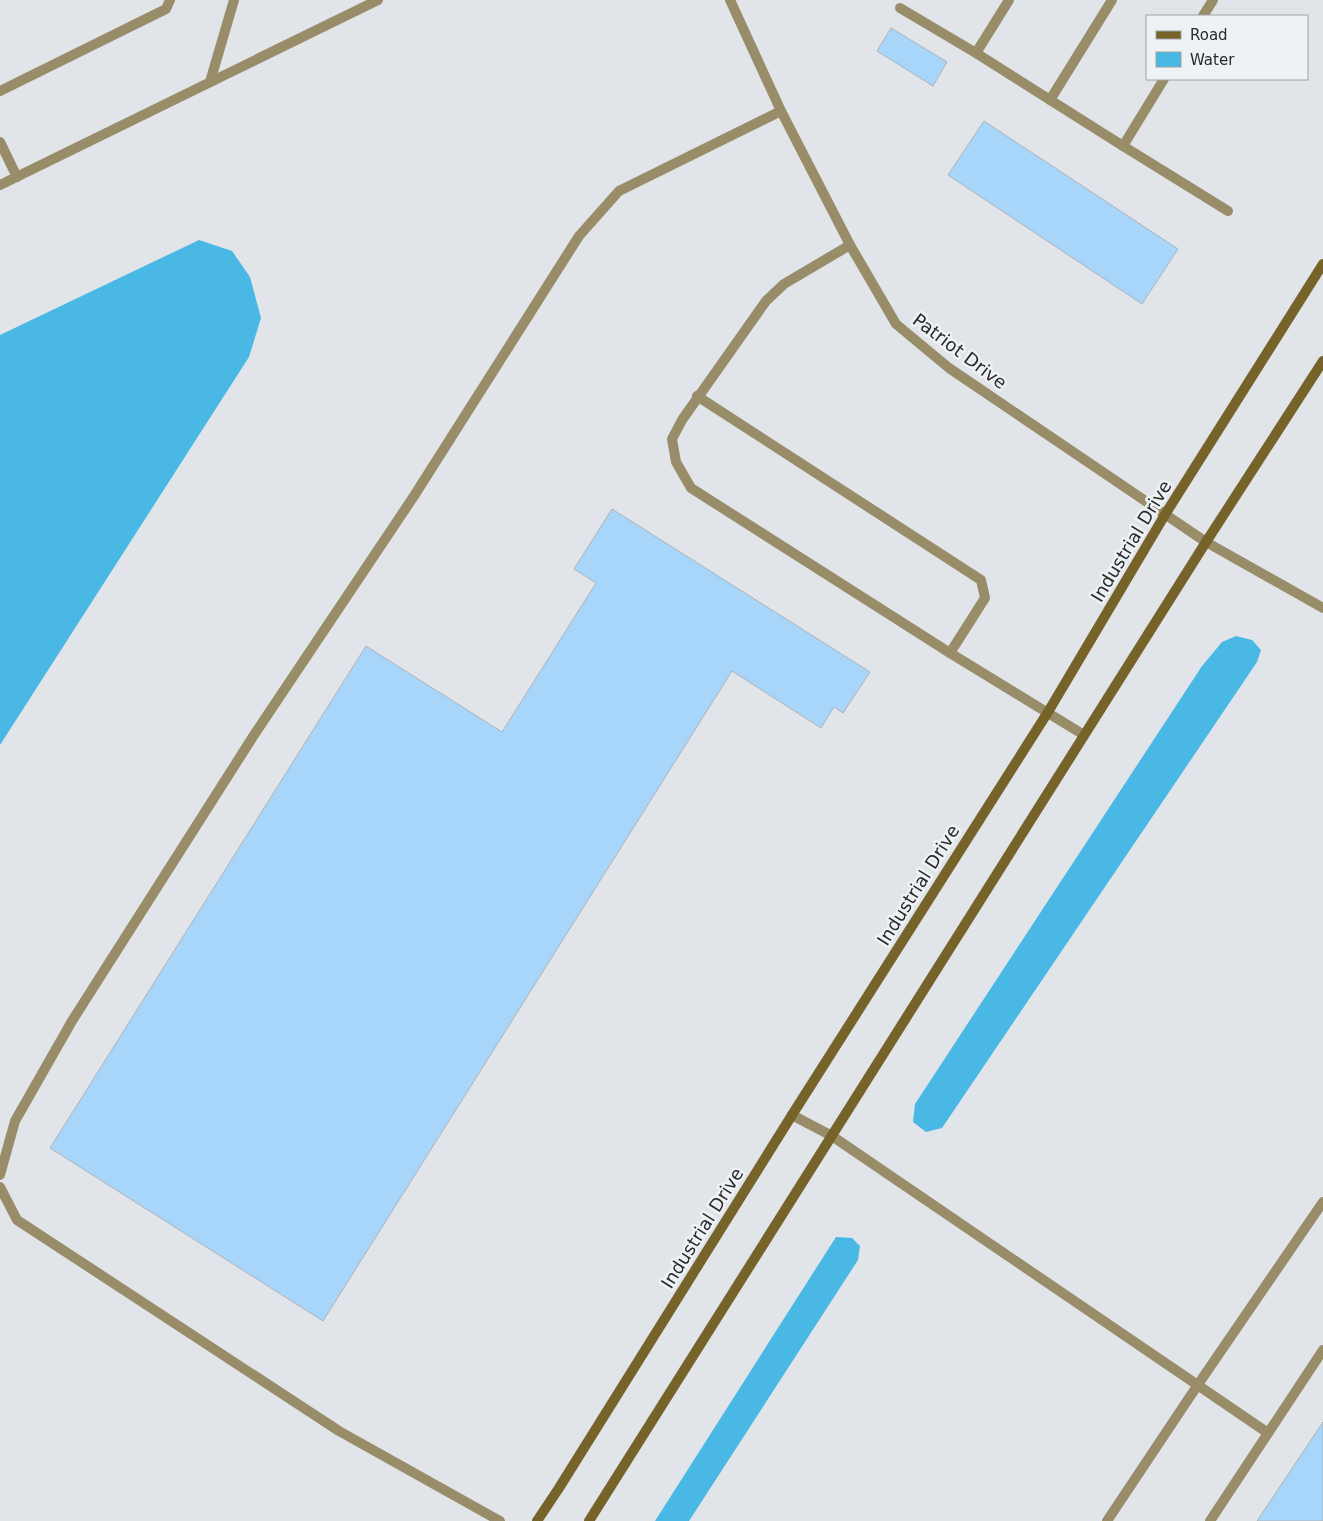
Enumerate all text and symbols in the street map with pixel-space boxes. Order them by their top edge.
legend [1146,15,1308,80]
text: Road [1190,26,1228,44]
text: Water [1190,51,1235,69]
street label: Patriot Drive [909,309,1011,393]
street label: Industrial Drive [1086,476,1176,606]
street label: Industrial Drive [872,821,964,949]
street label: Industrial Drive [656,1164,748,1292]

